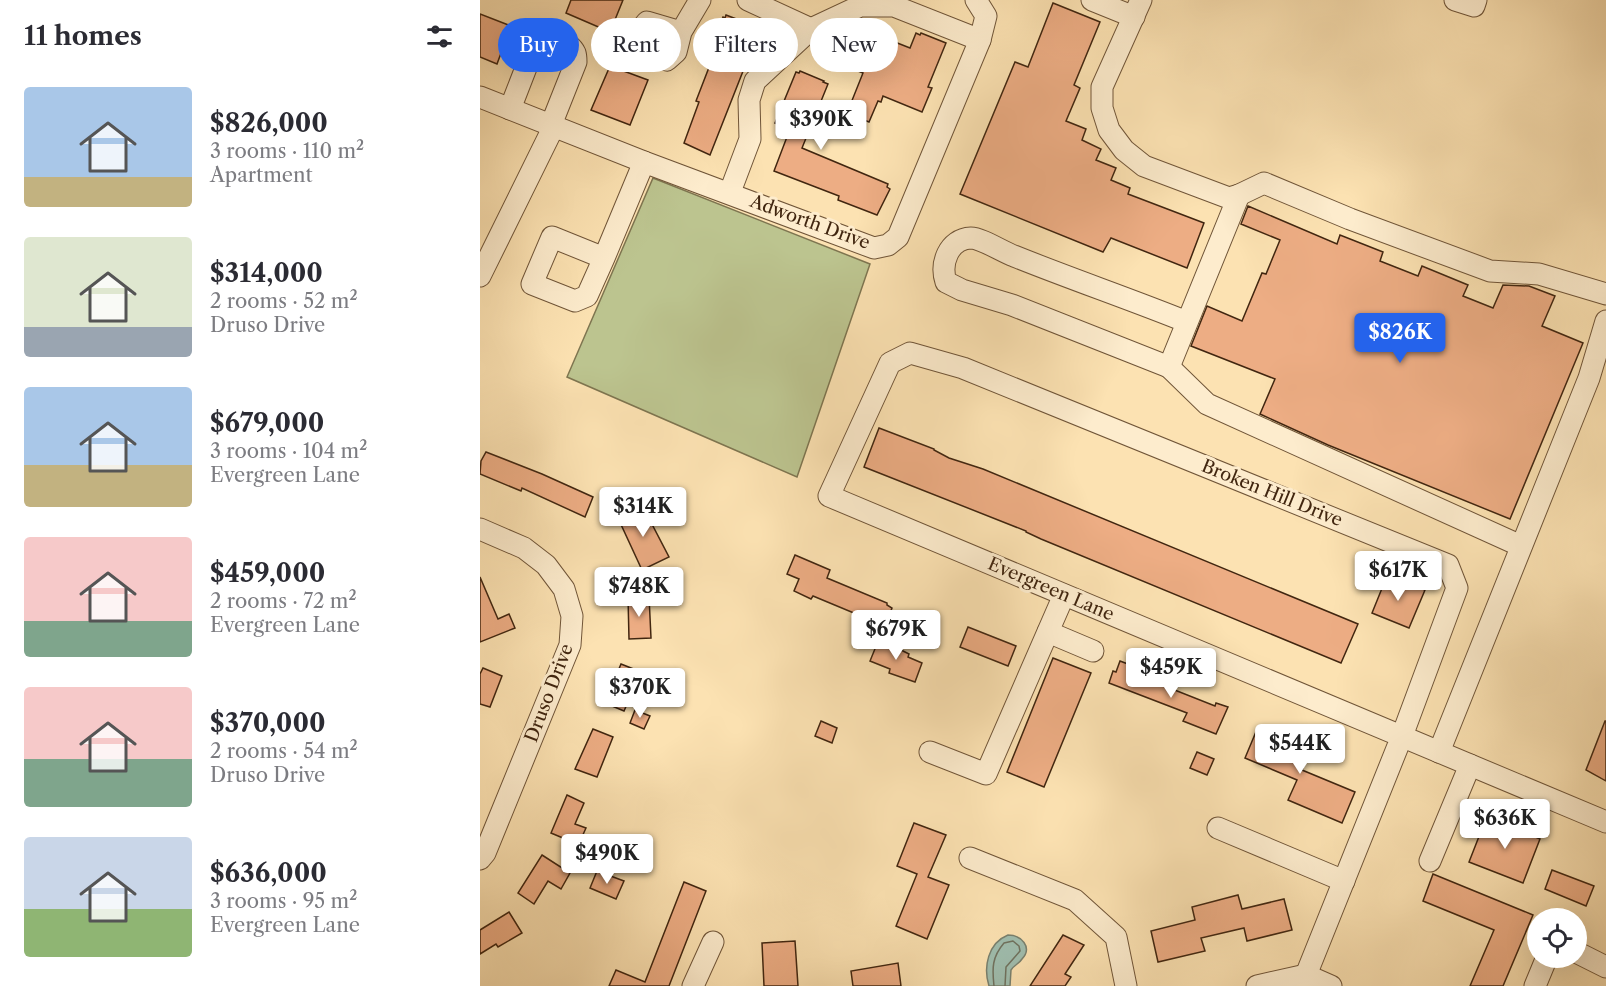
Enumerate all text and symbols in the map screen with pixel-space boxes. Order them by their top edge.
chip: Buy [498,18,579,72]
chip: Rent [591,18,681,72]
chip: Filters [693,18,798,72]
chip: New [810,18,898,72]
text: 11 homes [24,20,142,52]
icon: filters [423,20,456,53]
pin: $390K [779,100,863,151]
text: $826,000 [210,107,328,139]
text: $390K [789,107,853,131]
icon: home [72,111,144,183]
text: 3 rooms · 110 m² [210,139,364,163]
text: Apartment [210,163,313,187]
street label: Adworth Drive [746,190,873,254]
text: $314,000 [210,257,323,289]
icon: home [72,261,144,333]
text: 2 rooms · 52 m² [210,289,358,313]
text: Druso Drive [210,313,325,337]
pin: $826K [1358,313,1442,364]
text: $826K [1368,320,1432,344]
text: $679,000 [210,407,324,439]
icon: home [72,411,144,483]
text: 3 rooms · 104 m² [210,439,367,463]
street label: Broken Hill Drive [1198,455,1346,531]
text: Evergreen Lane [210,463,360,487]
pin: $314K [601,487,685,538]
text: $314K [613,494,673,518]
pin: $617K [1356,551,1440,602]
street label: Evergreen Lane [985,553,1117,625]
text: $459,000 [210,557,325,589]
text: $617K [1369,558,1427,582]
icon: home [72,561,144,633]
pin: $748K [597,567,681,618]
text: $748K [608,574,670,598]
text: 2 rooms · 72 m² [210,589,357,613]
pin: $679K [854,610,938,661]
text: Evergreen Lane [210,613,360,637]
text: $679K [865,617,927,641]
street label: Druso Drive [520,641,578,745]
pin: $459K [1129,648,1213,699]
text: $459K [1140,655,1202,679]
pin: $370K [598,668,682,719]
text: $370K [609,675,671,699]
text: $370,000 [210,707,326,739]
icon: home [72,711,144,783]
pin: $544K [1258,724,1342,775]
text: $544K [1269,731,1331,755]
text: 2 rooms · 54 m² [210,739,358,763]
text: Druso Drive [210,763,325,787]
pin: $636K [1463,799,1547,850]
text: $636K [1474,806,1536,830]
pin: $490K [565,834,649,885]
text: $490K [575,841,639,865]
text: $636,000 [210,857,327,889]
icon: home [72,861,144,933]
text: 3 rooms · 95 m² [210,889,357,913]
map controls [1527,908,1587,968]
button: locate [1527,908,1587,968]
text: Evergreen Lane [210,913,360,937]

